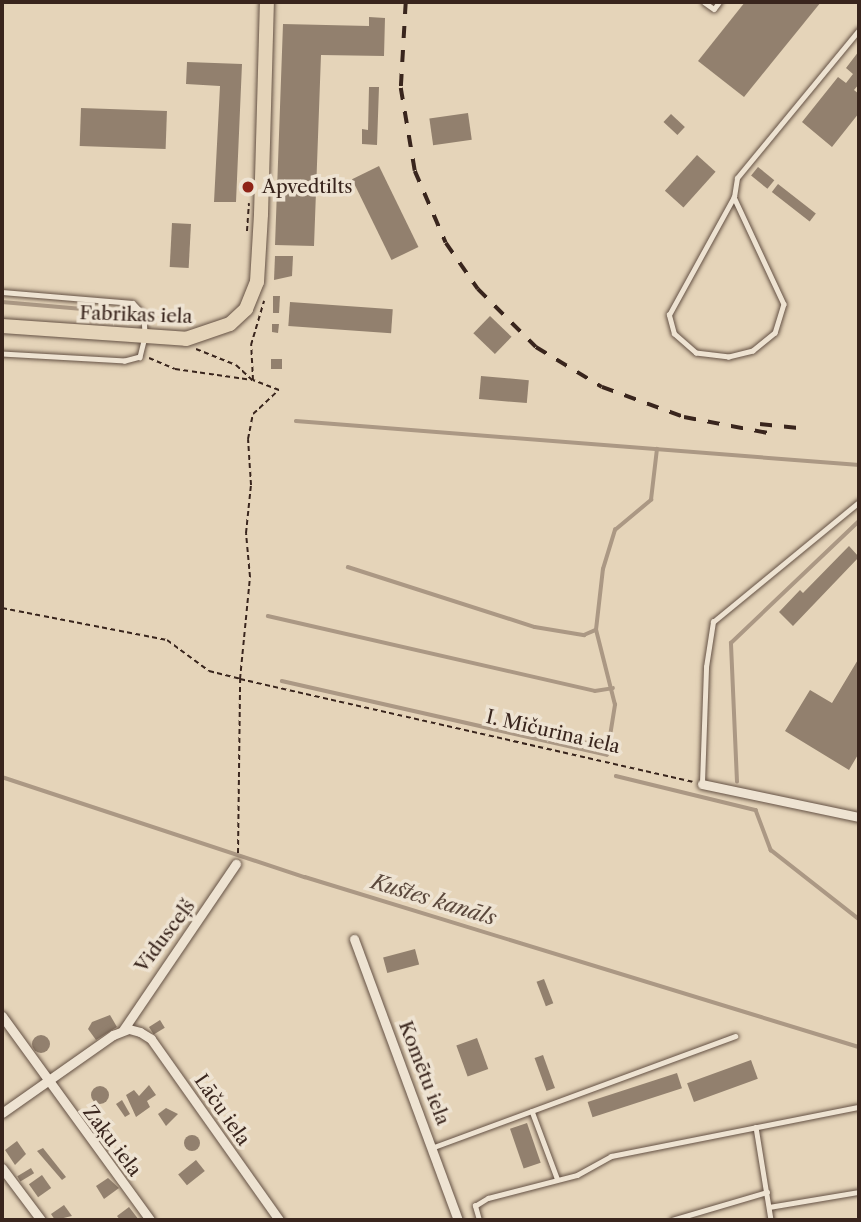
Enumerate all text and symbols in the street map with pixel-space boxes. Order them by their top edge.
place label: Apvedtilts [262,176,352,198]
marker: Apvedtilts [240,179,256,195]
street label: Fabrikas iela [79,302,193,328]
street label: I. Mičurina iela [484,705,622,759]
water label: Kustes kanāls [368,869,500,931]
street label: Vidusceļš [130,895,200,977]
street label: Komētu iela [394,1018,454,1128]
street label: Lāču iela [189,1070,255,1150]
street label: Zaķu iela [78,1101,146,1181]

